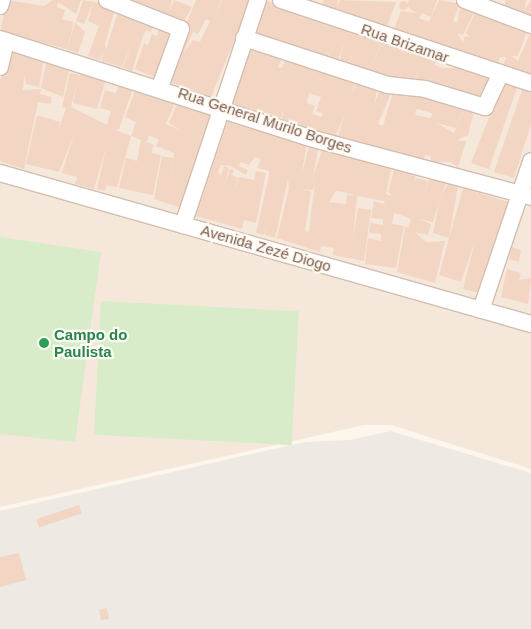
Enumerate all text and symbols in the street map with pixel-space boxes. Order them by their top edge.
street label: Rua Brizamar [359,20,451,66]
street label: Rua General Murilo Borges [176,83,354,157]
street label: Avenida Zezé Diogo [199,221,333,275]
place label: Campo do Paulista [54,325,127,360]
marker: Campo do Paulista [38,337,50,349]

